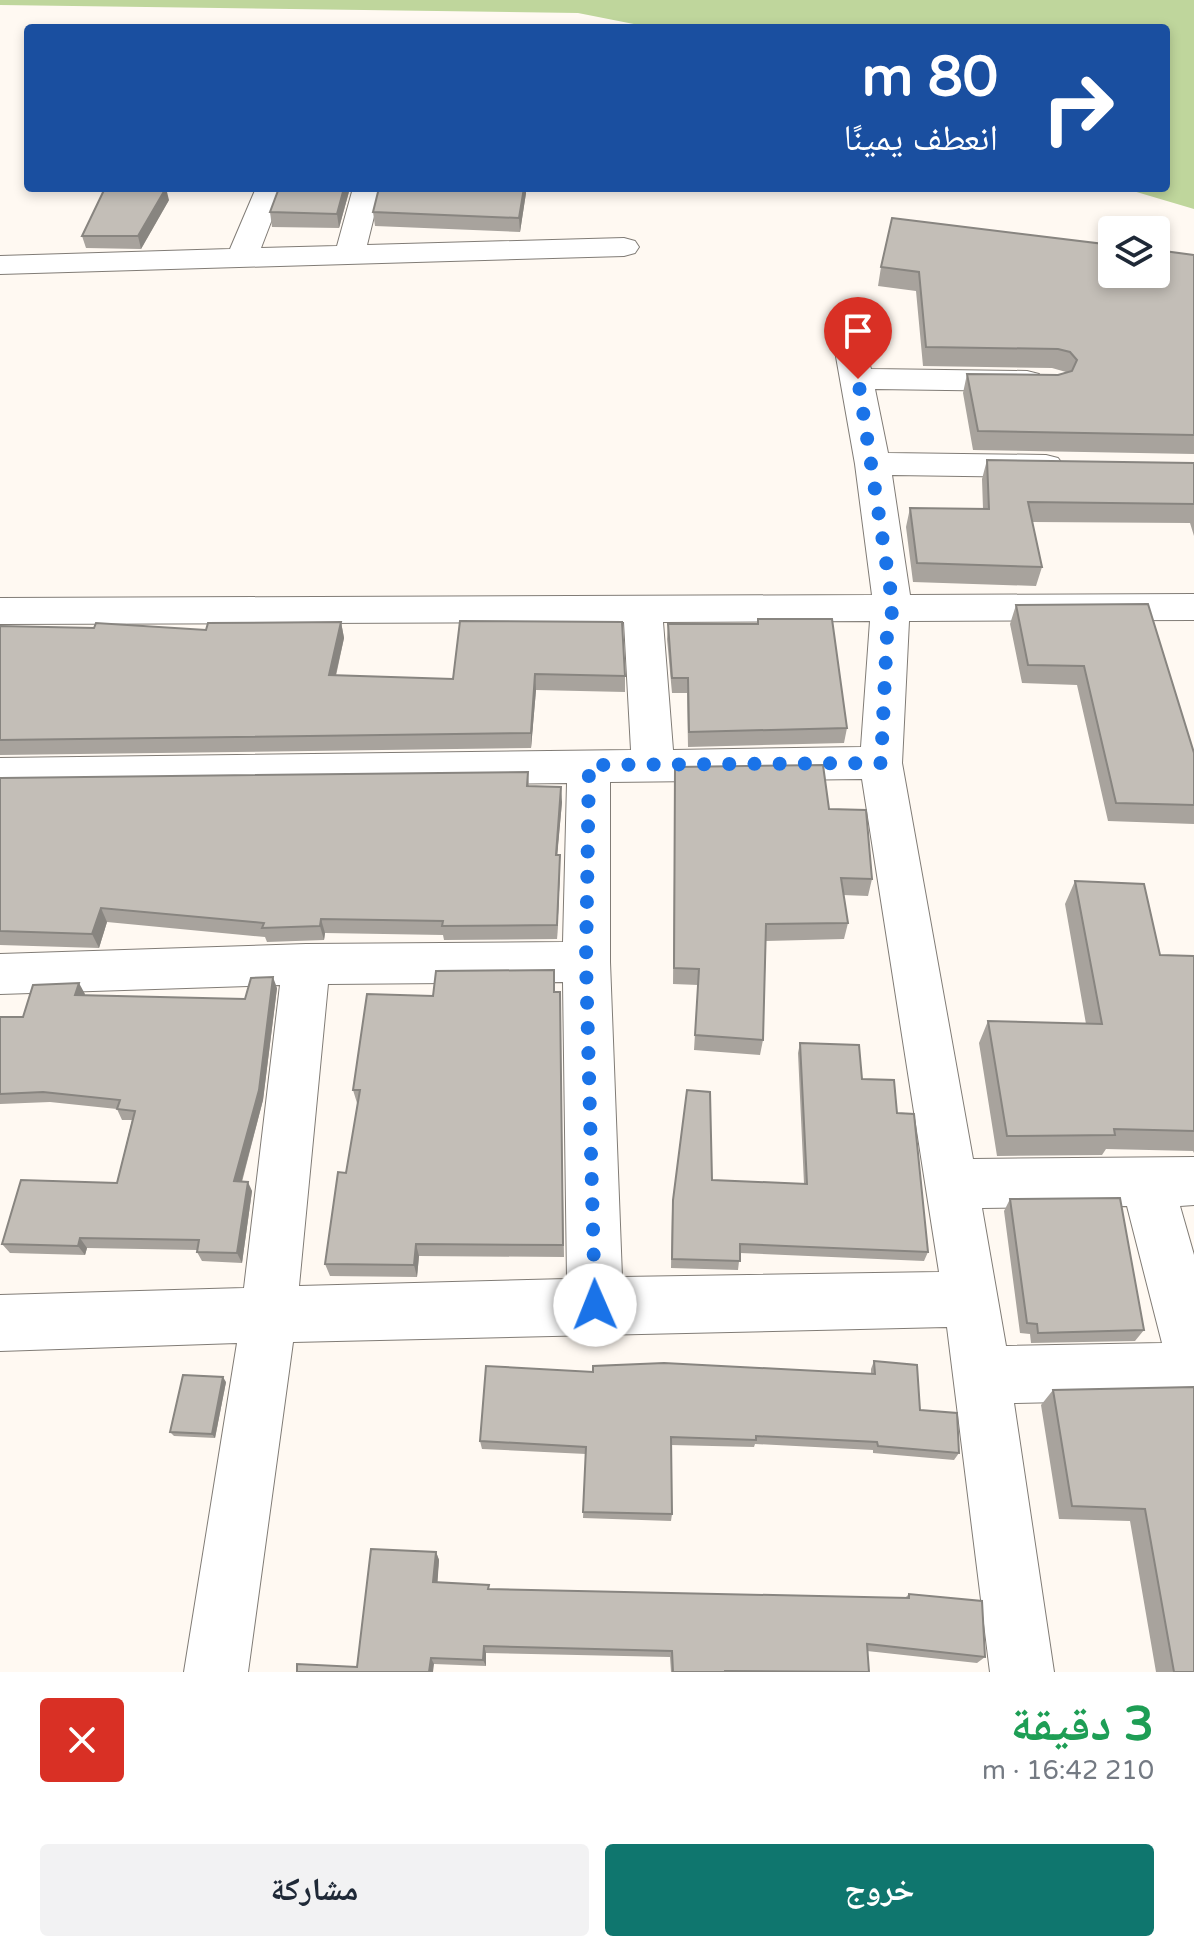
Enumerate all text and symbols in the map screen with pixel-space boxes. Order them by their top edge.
text: 80 m [862,44,998,111]
icon: right [1026,56,1130,160]
text: انعطف يمينًا [843,117,998,160]
map controls [1098,216,1170,288]
button: layers [1098,216,1170,288]
pin [824,297,892,379]
icon: arrive [836,309,880,353]
position arrow [553,1263,637,1347]
text: 3 دقيقة [1011,1696,1154,1754]
button: close [40,1698,124,1782]
text: 210 m · 16:42 [982,1755,1154,1786]
button: مشاركة [40,1844,589,1936]
button: خروج [605,1844,1154,1936]

